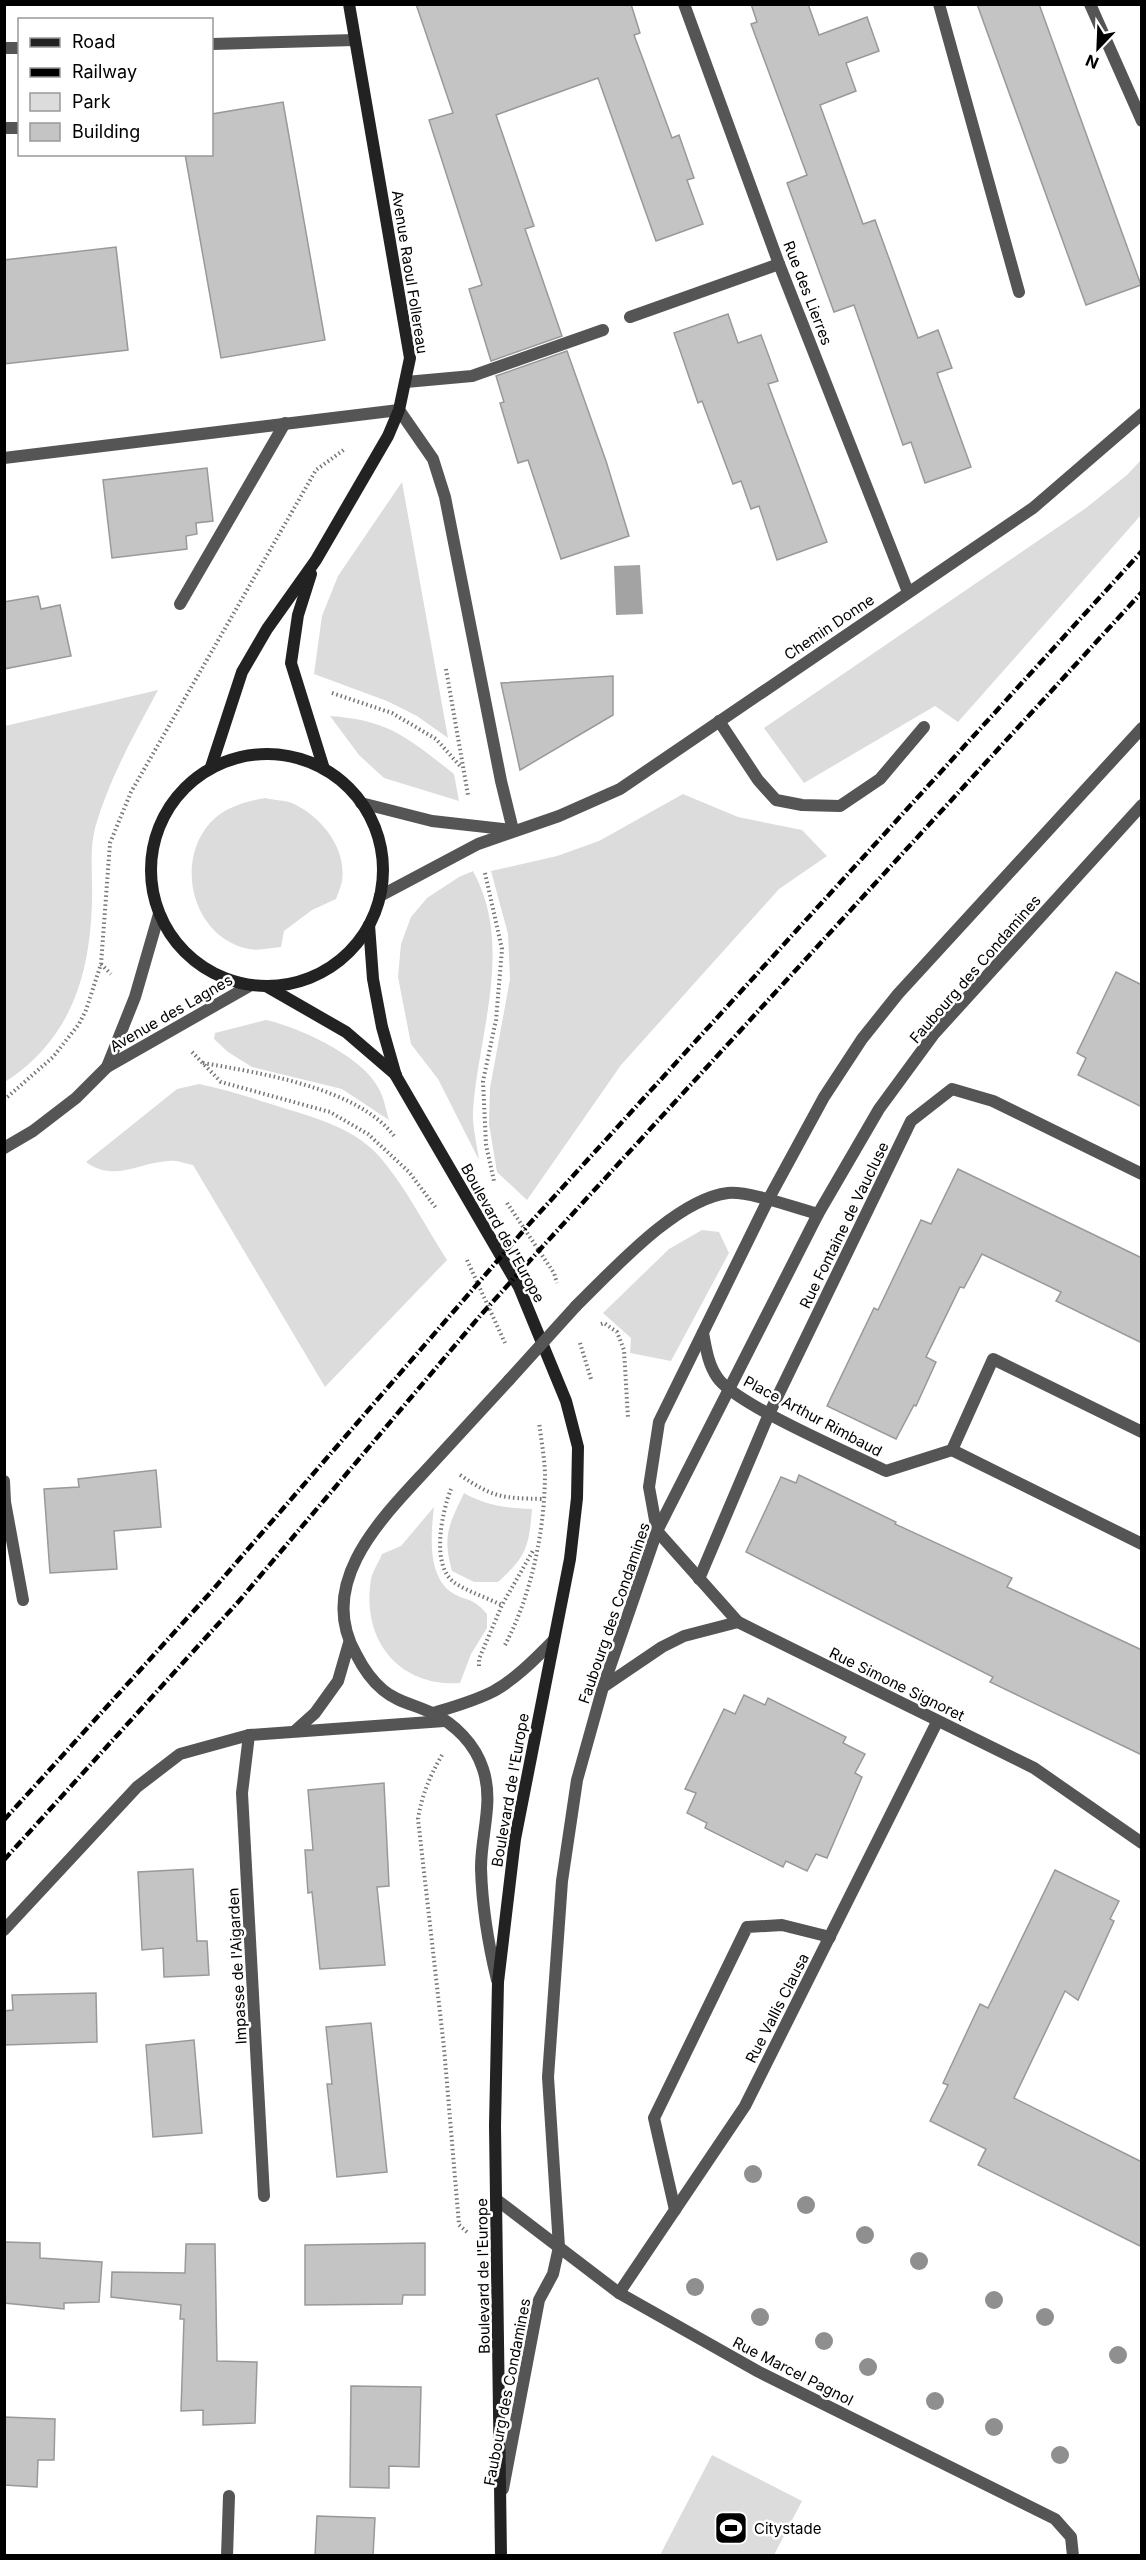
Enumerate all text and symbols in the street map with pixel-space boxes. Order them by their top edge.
legend [18,18,213,156]
north arrow [1068,18,1128,78]
text: Road [72,31,115,52]
text: N [1083,50,1102,73]
text: Railway [72,61,137,82]
text: Park [72,91,111,112]
text: Building [72,121,140,142]
street label: Avenue Raoul Follereau [388,189,432,355]
street label: Rue des Lierres [779,238,837,348]
street label: Chemin Donne [780,590,878,664]
street label: Faubourg des Condamines [905,891,1045,1047]
street label: Avenue des Lagnes [106,970,236,1056]
street label: Rue Fontaine de Vaucluse [795,1138,893,1312]
street label: Boulevard de l'Europe [457,1160,549,1306]
street label: Place Arthur Rimbaud [740,1371,886,1461]
street label: Faubourg des Condamines [574,1520,654,1706]
street label: Rue Simone Signoret [826,1643,968,1725]
street label: Boulevard de l'Europe [487,1712,533,1868]
street label: Impasse de l'Aigarden [223,1887,251,2045]
street label: Rue Vallis Clausa [741,1950,813,2066]
street label: Boulevard de l'Europe [472,2198,494,2354]
street label: Faubourg des Condamines [480,2297,535,2487]
street label: Rue Marcel Pagnol [730,2332,856,2410]
sports icon: Citystade [713,2510,749,2546]
place label: Citystade [754,2519,821,2538]

